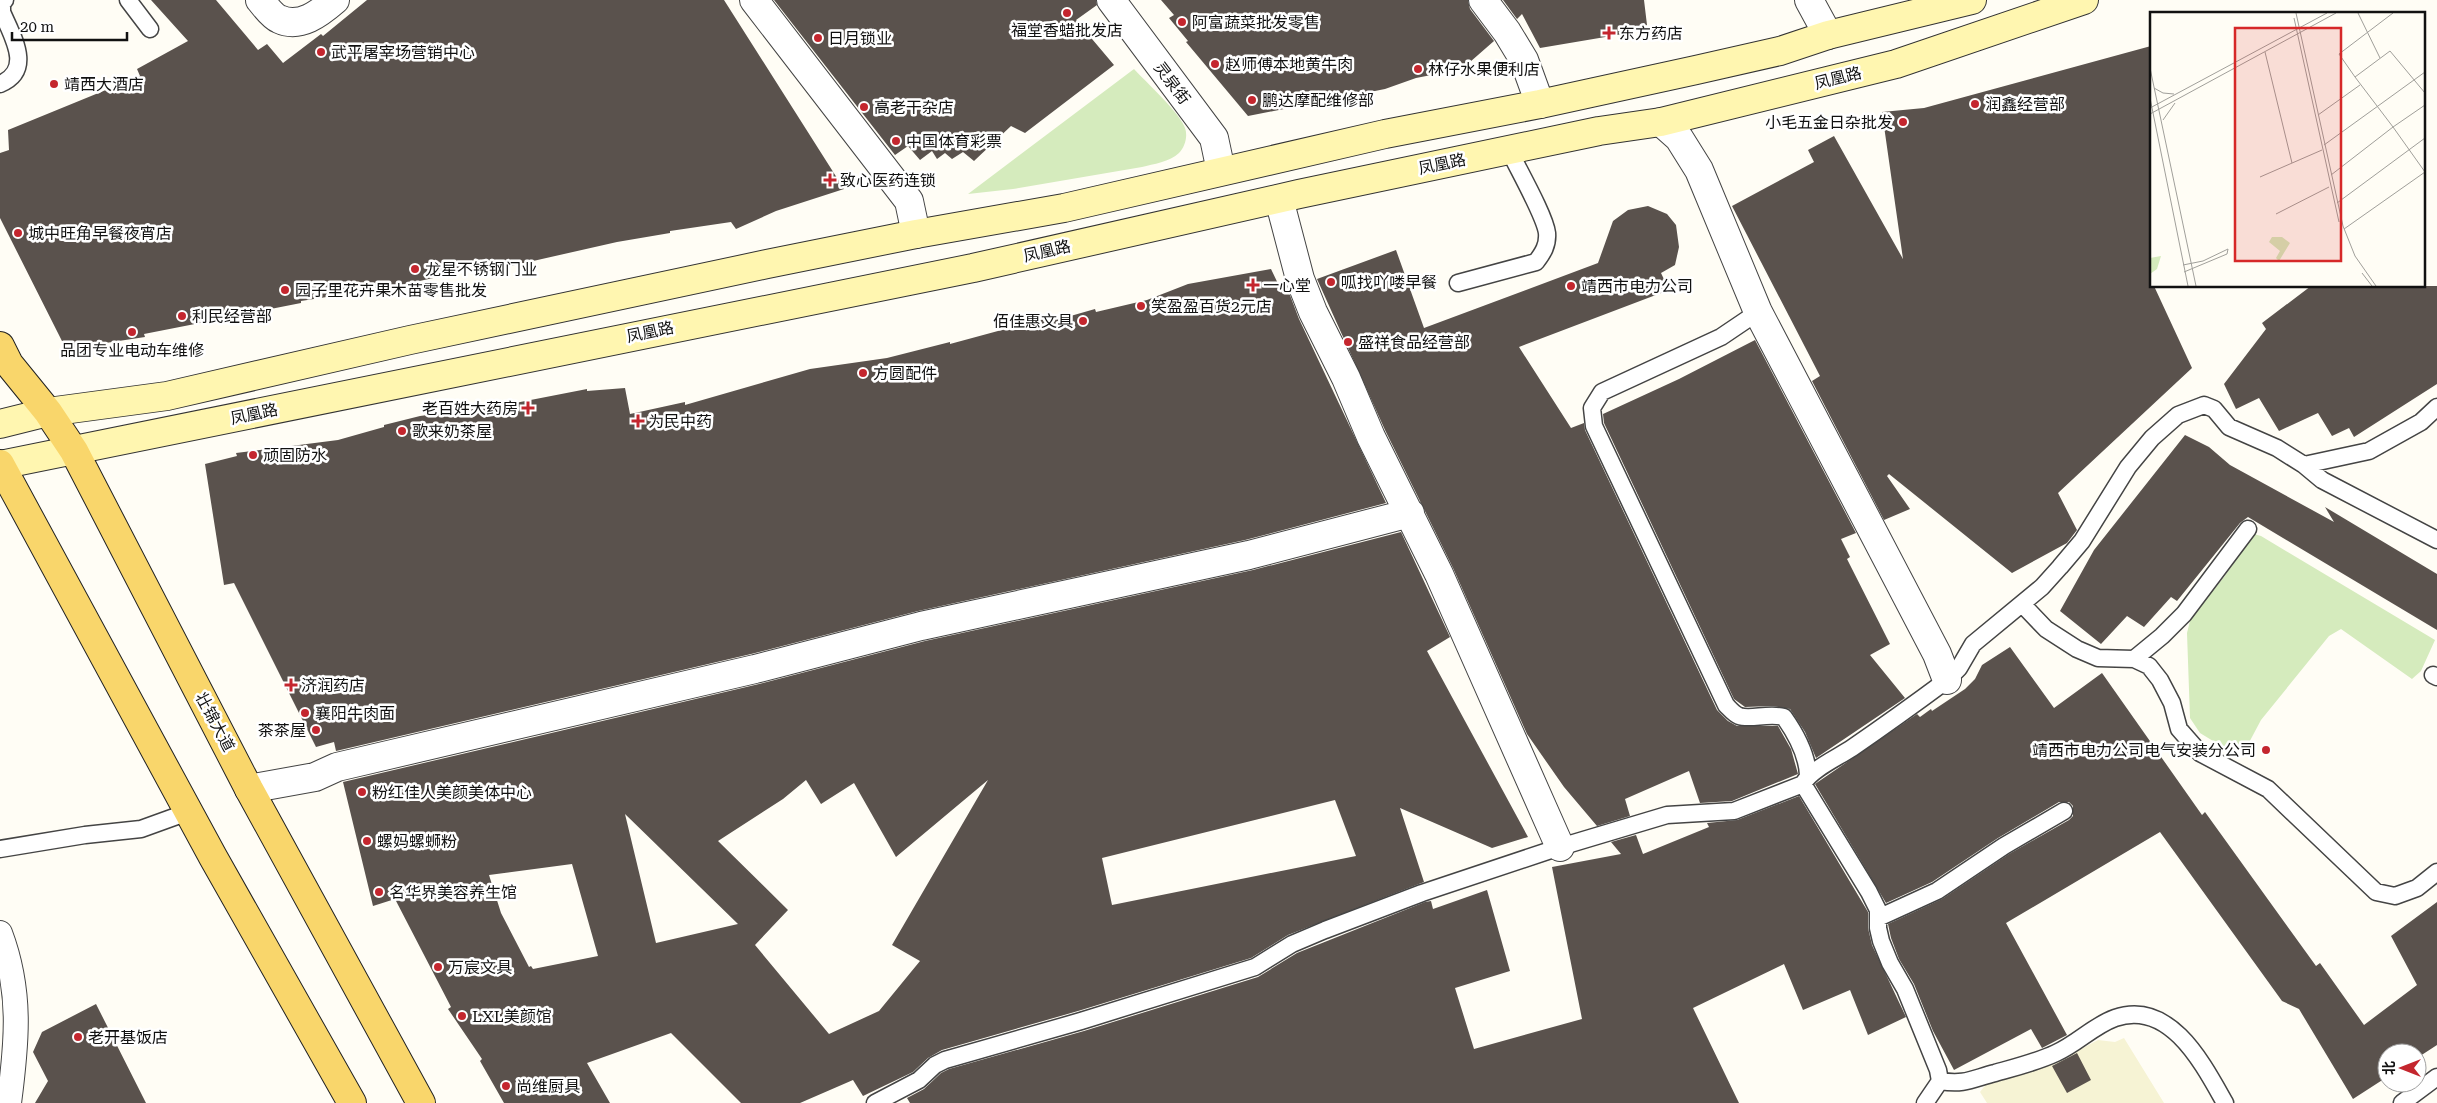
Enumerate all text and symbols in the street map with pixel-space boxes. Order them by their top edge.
marker: 福堂香蜡批发店 [1061,7,1073,19]
scale bar [12,10,128,42]
inset map [2150,12,2424,288]
place label: 阿富蔬菜批发零售 [1192,13,1320,32]
marker: 阿富蔬菜批发零售 [1176,16,1188,28]
text: 20 m [20,18,55,36]
place label: 福堂香蜡批发店 [1011,21,1123,40]
place label: 东方药店 [1619,24,1683,43]
marker: 东方药店 [1603,27,1615,39]
place label: 日月锁业 [828,29,892,48]
marker: 日月锁业 [812,32,824,44]
place label: 武平屠宰场营销中心 [331,43,475,62]
marker: 武平屠宰场营销中心 [315,46,327,58]
place label: 赵师傅本地黄牛肉 [1225,55,1353,74]
street label: 灵泉街 [1150,58,1194,108]
marker: 赵师傅本地黄牛肉 [1209,58,1221,70]
place label: 林仔水果便利店 [1428,60,1540,79]
marker: 林仔水果便利店 [1412,63,1424,75]
street label: 凤凰路 [1812,63,1864,93]
place label: 靖西大酒店 [64,75,144,94]
marker: 靖西大酒店 [48,78,60,90]
place label: 鹏达摩配维修部 [1262,91,1374,110]
marker: 鹏达摩配维修部 [1246,94,1258,106]
place label: 润鑫经营部 [1985,95,2065,114]
place label: 高老干杂店 [874,98,954,117]
marker: 润鑫经营部 [1969,98,1981,110]
marker: 高老干杂店 [858,101,870,113]
place label: 小毛五金日杂批发 [1765,113,1893,132]
marker: 小毛五金日杂批发 [1897,116,1909,128]
place label: 中国体育彩票 [906,132,1002,151]
marker: 中国体育彩票 [890,135,902,147]
street label: 凤凰路 [1417,150,1467,178]
place label: 致心医药连锁 [840,171,936,190]
marker: 致心医药连锁 [824,174,836,186]
place label: 城中旺角早餐夜宵店 [28,224,172,243]
marker: 城中旺角早餐夜宵店 [12,227,24,239]
street label: 凤凰路 [1021,236,1073,266]
place label: 龙星不锈钢门业 [425,260,537,279]
marker: 龙星不锈钢门业 [409,263,421,275]
place label: 呱找吖喽早餐 [1341,273,1437,292]
place label: 一心堂 [1263,276,1311,295]
marker: 呱找吖喽早餐 [1325,276,1337,288]
place label: 靖西市电力公司 [1581,277,1693,296]
marker: 一心堂 [1247,279,1259,291]
marker: 靖西市电力公司 [1565,280,1577,292]
place label: 园子里花卉果木苗零售批发 [295,281,487,300]
marker: 园子里花卉果木苗零售批发 [279,284,291,296]
place label: 笑盈盈百货2元店 [1151,297,1272,316]
marker: 笑盈盈百货2元店 [1135,300,1147,312]
place label: 利民经营部 [192,307,272,326]
marker: 利民经营部 [176,310,188,322]
place label: 佰佳惠文具 [993,312,1073,331]
marker: 佰佳惠文具 [1077,315,1089,327]
street label: 凤凰路 [625,318,675,346]
marker: 品团专业电动车维修 [126,326,138,338]
place label: 盛祥食品经营部 [1358,333,1470,352]
marker: 盛祥食品经营部 [1342,336,1354,348]
place label: 品团专业电动车维修 [60,341,204,360]
place label: 方圆配件 [873,364,937,383]
marker: 方圆配件 [857,367,869,379]
place label: 老百姓大药房 [422,399,518,418]
street label: 凤凰路 [229,400,279,428]
marker: 老百姓大药房 [522,402,534,414]
place label: 为民中药 [648,412,712,431]
marker: 为民中药 [632,415,644,427]
place label: 歌来奶茶屋 [412,422,492,441]
marker: 歌来奶茶屋 [396,425,408,437]
place label: 顽固防水 [263,446,327,465]
marker: 顽固防水 [247,449,259,461]
place label: 济润药店 [301,676,365,695]
marker: 济润药店 [285,679,297,691]
street label: 壮锦大道 [192,689,238,755]
place label: 襄阳牛肉面 [315,704,395,723]
marker: 襄阳牛肉面 [299,707,311,719]
place label: 茶茶屋 [258,721,306,740]
marker: 茶茶屋 [310,724,322,736]
place label: 靖西市电力公司电气安装分公司 [2032,741,2256,760]
marker: 靖西市电力公司电气安装分公司 [2260,744,2272,756]
place label: 粉红佳人美颜美体中心 [372,783,532,802]
marker: 粉红佳人美颜美体中心 [356,786,368,798]
place label: 螺妈螺蛳粉 [377,832,457,851]
marker: 螺妈螺蛳粉 [361,835,373,847]
place label: 名华界美容养生馆 [389,883,517,902]
marker: 名华界美容养生馆 [373,886,385,898]
place label: 万宸文具 [448,958,512,977]
marker: 万宸文具 [432,961,444,973]
place label: LXL美颜馆 [472,1007,552,1026]
marker: LXL美颜馆 [456,1010,468,1022]
place label: 老开基饭店 [88,1028,168,1047]
marker: 老开基饭店 [72,1031,84,1043]
north arrow [2377,1043,2427,1093]
text: 北 [2381,1061,2397,1075]
place label: 尚维厨具 [516,1077,580,1096]
marker: 尚维厨具 [500,1080,512,1092]

